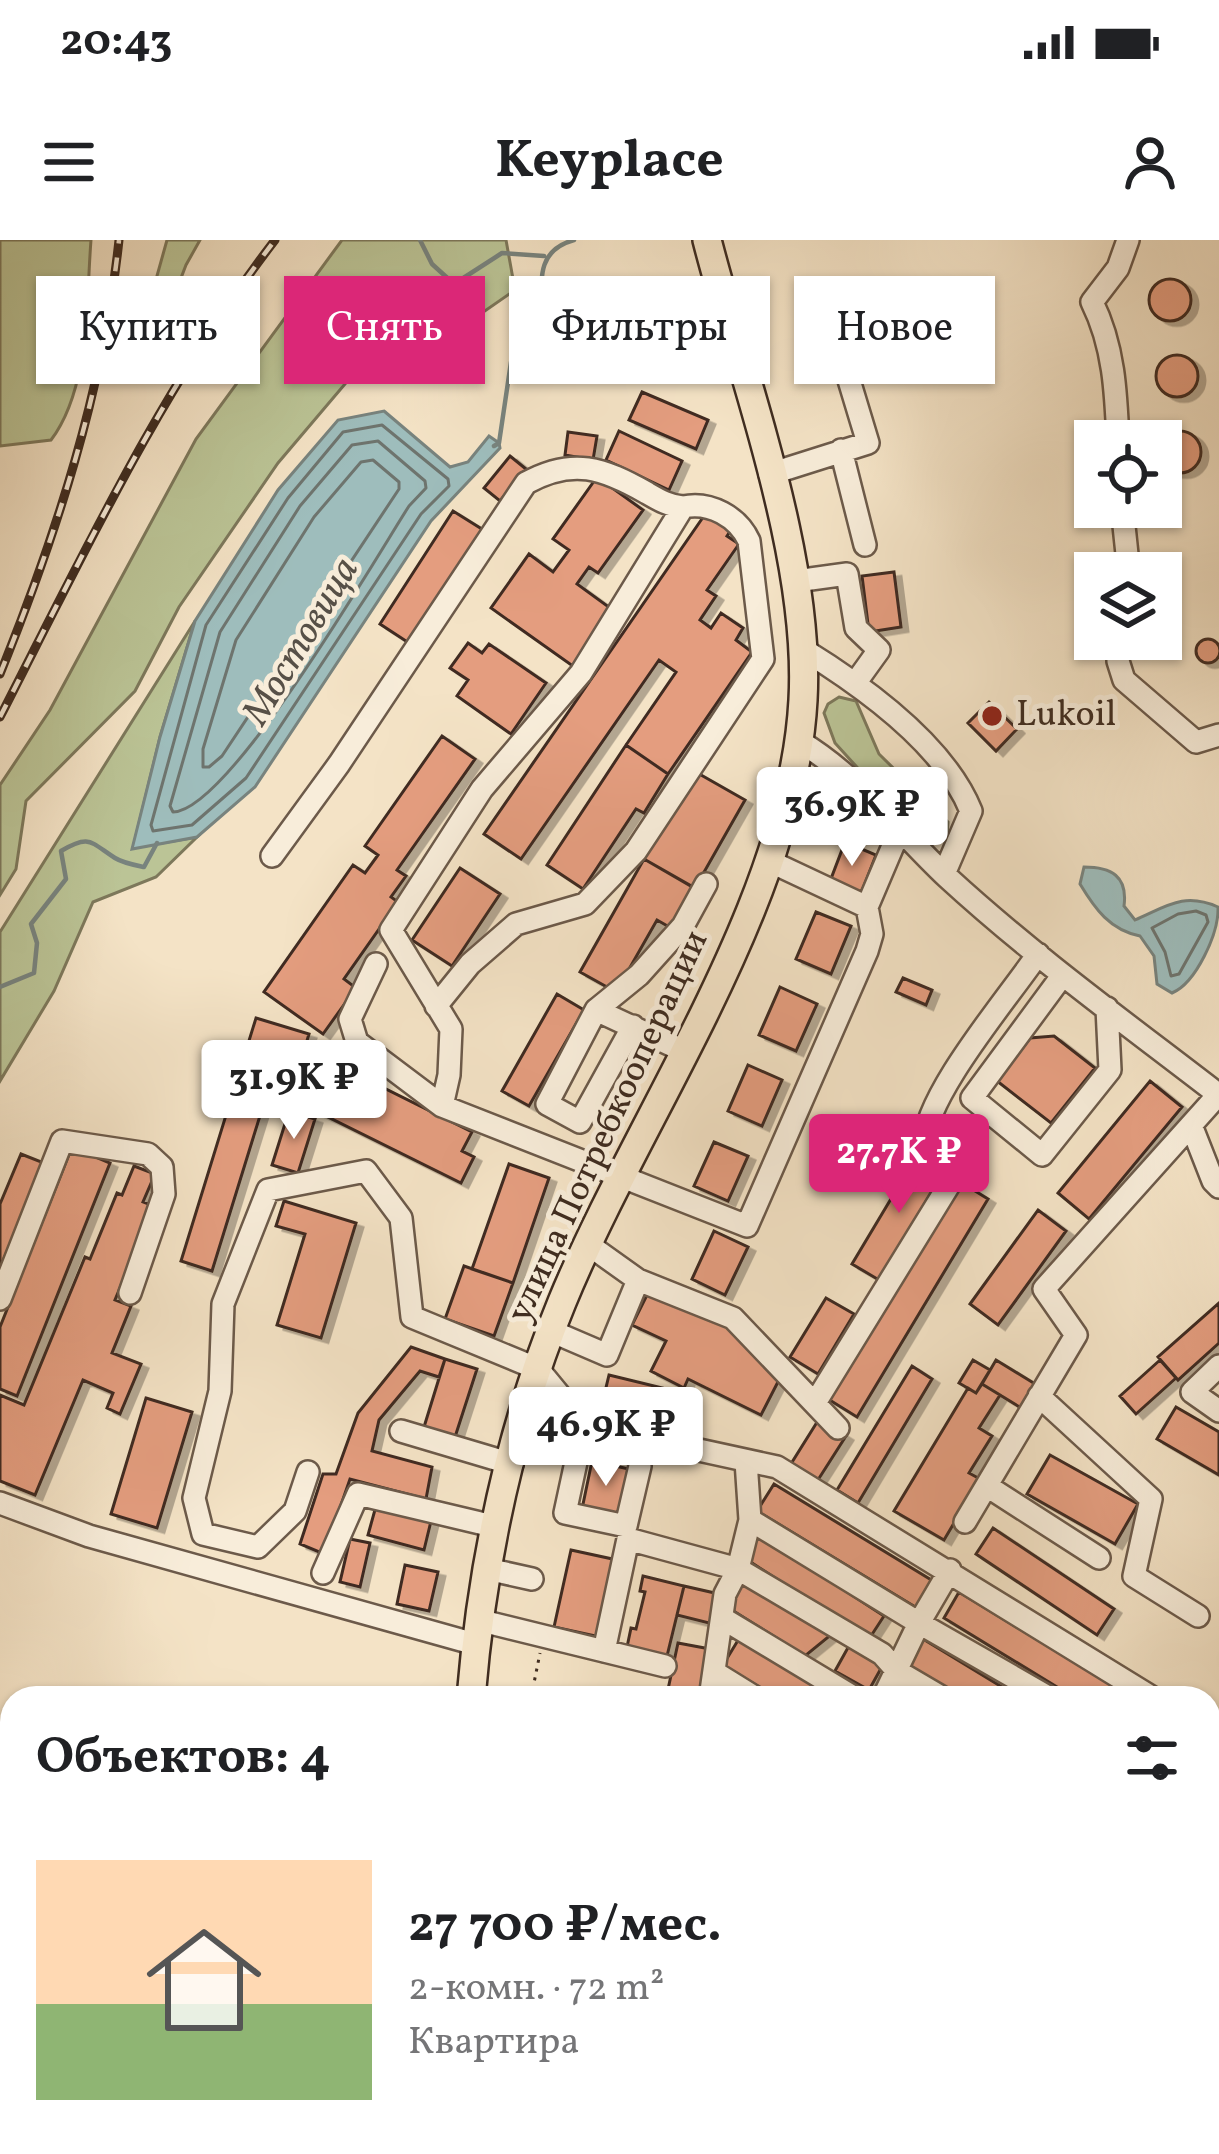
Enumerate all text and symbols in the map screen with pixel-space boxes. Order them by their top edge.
text: 20:43 [60,11,172,74]
text: Keyplace [495,125,724,200]
icon: menu [36,129,102,195]
icon: person [1117,129,1183,195]
chip: Купить [36,276,260,384]
chip: Снять [284,276,485,384]
chip: Фильтры [509,276,770,384]
chip: Новое [794,276,995,384]
map controls [1074,420,1182,660]
button: locate [1074,420,1182,528]
water label: Мостовица [230,548,373,738]
button: layers [1074,552,1182,660]
place label: Lukoil [1016,691,1116,741]
marker: Lukoil [979,703,1005,729]
pin: 36.9K ₽ [741,767,963,869]
text: 36.9K ₽ [784,779,920,833]
street label: улица Потребкооперации [496,923,722,1331]
pin: 31.9K ₽ [183,1040,405,1142]
text: 31.9K ₽ [229,1052,359,1106]
pin: 27.7K ₽ [788,1114,1010,1216]
text: 27.7K ₽ [836,1126,962,1180]
pin: 46.9K ₽ [495,1387,717,1489]
text: 46.9K ₽ [536,1399,676,1453]
text: Объектов: 4 [36,1723,331,1794]
icon: filters [1119,1725,1185,1791]
text: 27 700 ₽/мес. [408,1891,722,1962]
icon: home [132,1908,276,2052]
text: 2-комн. · 72 m² [408,1962,664,2016]
text: Квартира [408,2016,580,2070]

